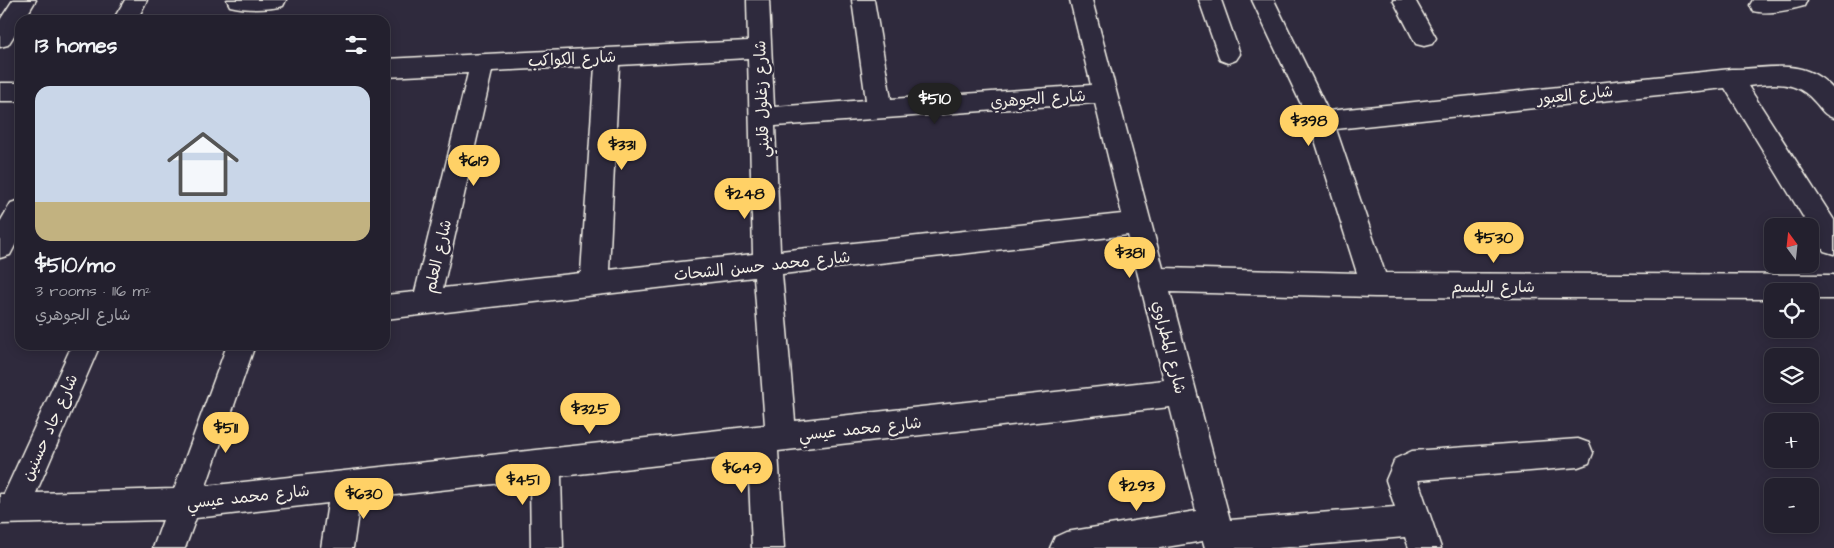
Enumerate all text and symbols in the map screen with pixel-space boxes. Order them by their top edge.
text: 13 homes [35,31,117,60]
icon: filters [342,31,370,59]
street label: شارع زغلول قليني [749,40,778,158]
street label: شارع الكواكب [527,46,617,72]
street label: شارع العبور [1534,80,1614,110]
pin: $510 [905,82,965,125]
street label: شارع الجوهري [990,85,1087,113]
text: $510 [919,88,951,110]
pin: $398 [1279,104,1339,147]
text: $398 [1291,110,1327,132]
icon: home [158,119,248,209]
pin: $331 [592,128,652,171]
text: $331 [608,134,636,156]
pin: $619 [444,144,504,187]
text: $619 [459,150,489,172]
pin: $248 [715,178,775,220]
text: $248 [725,183,765,205]
street label: شارع العلم [419,217,458,295]
north arrow [1764,218,1819,272]
map controls [1764,218,1819,533]
pin: $530 [1464,222,1524,264]
text: $530 [1475,227,1513,249]
pin: $381 [1100,236,1160,279]
text: $381 [1115,242,1145,264]
street label: شارع محمد حسن الشحات [673,246,852,286]
text: $510/mo [35,251,115,280]
street label: شارع البلسم [1451,276,1535,299]
text: 3 rooms · 116 m² [35,280,151,302]
button: locate [1764,283,1819,338]
street label: شارع المطراوي [1147,298,1191,396]
text: شارع الجوهري [35,304,131,326]
button: layers [1764,348,1819,403]
street label: شارع جاد حسنين [16,370,83,484]
pin: $325 [560,392,620,435]
text: $325 [571,398,609,420]
pin: $511 [196,412,256,454]
street label: شارع محمد عيسي [797,412,923,449]
button: + [1764,413,1819,468]
text: $511 [214,417,238,439]
pin: $649 [712,452,772,494]
text: $649 [723,457,761,479]
pin: $451 [493,464,553,506]
text: $451 [506,469,540,491]
pin: $293 [1107,470,1167,512]
text: $293 [1119,475,1155,497]
pin: $630 [334,478,394,520]
button: − [1764,478,1819,533]
street label: شارع محمد عيسي [185,480,311,517]
text: $630 [345,483,383,505]

